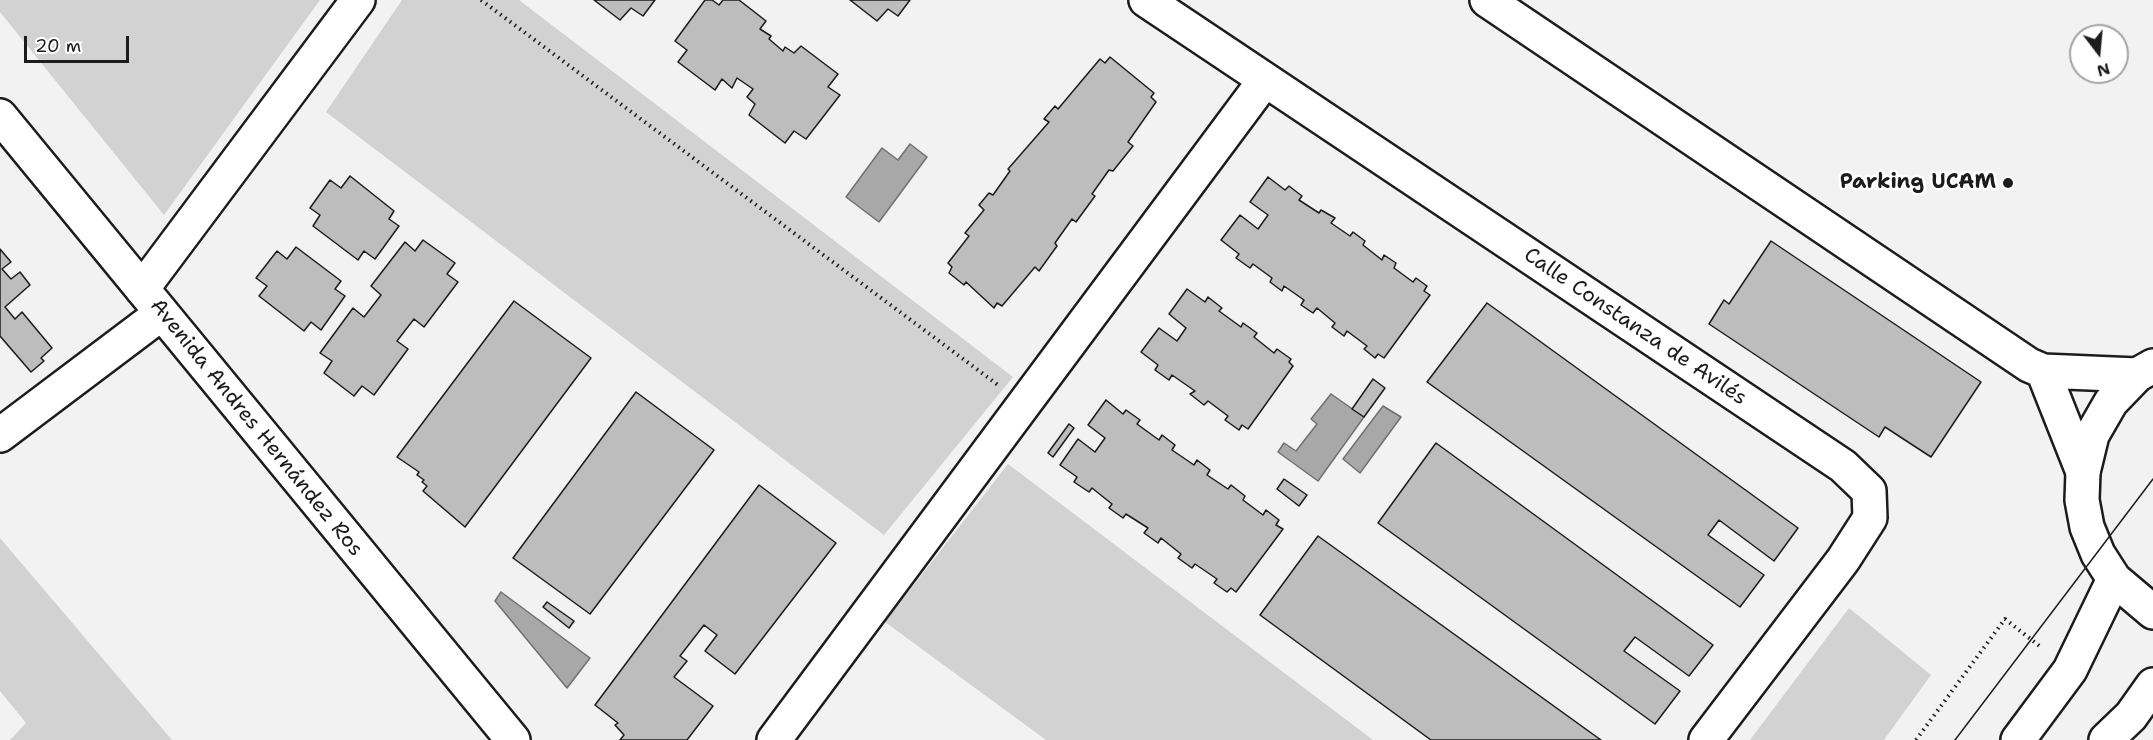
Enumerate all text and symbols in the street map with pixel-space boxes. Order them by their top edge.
scale bar [27,24,132,62]
north arrow [2069,24,2129,84]
text: 20 m [35,34,81,58]
text: N [2095,58,2113,82]
place label: Parking UCAM [1840,170,1996,196]
marker: Parking UCAM [2001,176,2015,190]
street label: Calle Constanza de Avilés [1519,243,1751,411]
street label: Avenida Andres Hernández Ros [144,294,368,562]

